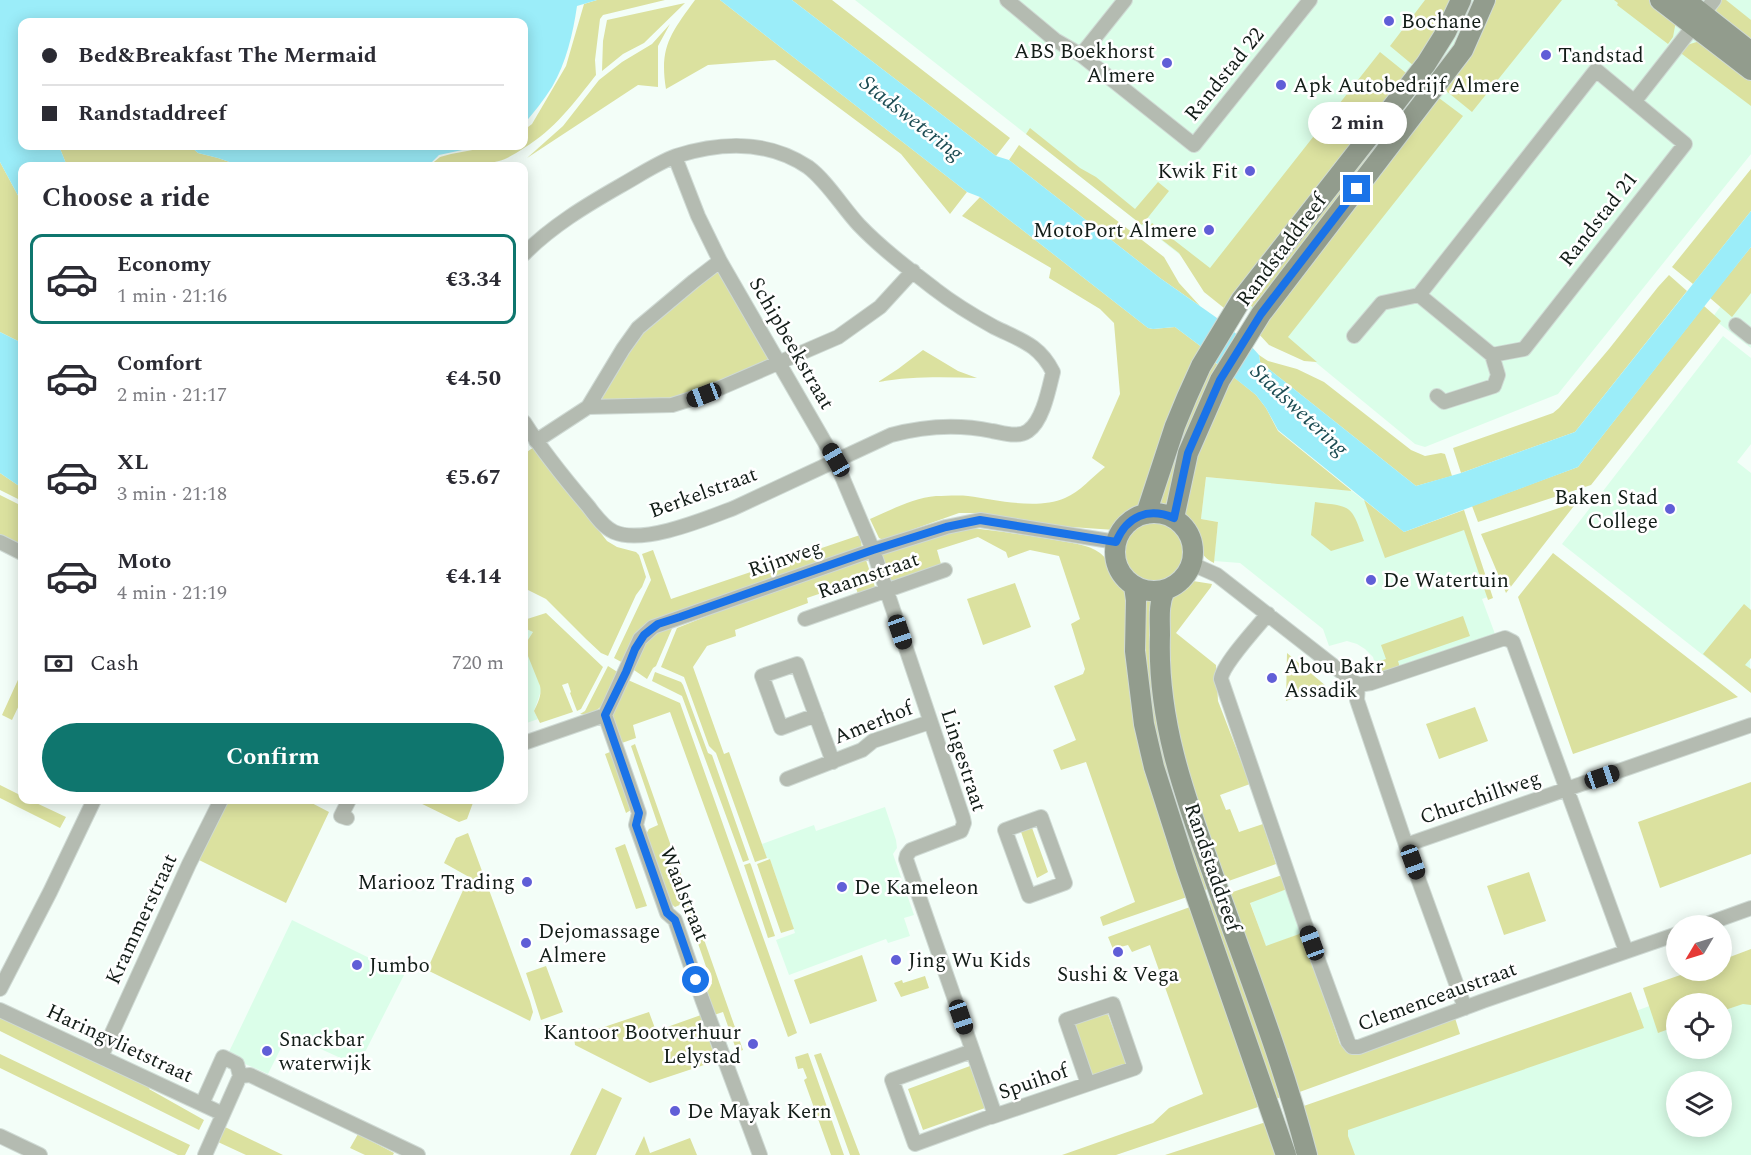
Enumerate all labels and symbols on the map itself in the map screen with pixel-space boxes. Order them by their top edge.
place label: Bochane [1401,6,1481,38]
marker: Bochane [1382,14,1396,28]
street label: Randstad 22 [1177,21,1273,129]
place label: ABS Boekhorst Almere [1014,36,1155,92]
place label: Tandstad [1558,40,1644,72]
marker: Tandstad [1539,48,1553,62]
marker: ABS Boekhorst Almere [1160,56,1174,70]
water label: Stadswetering [852,67,971,170]
place label: Apk Autobedrijf Almere [1293,70,1520,102]
marker: Apk Autobedrijf Almere [1274,78,1288,92]
callout: 2 min [1308,102,1406,144]
place label: Kwik Fit [1157,156,1238,188]
marker: Kwik Fit [1243,164,1257,178]
street label: Randstad 21 [1551,165,1646,274]
route end [1343,175,1370,202]
street label: Randstaddreef [1229,186,1336,314]
place label: MotoPort Almere [1033,215,1197,247]
marker: MotoPort Almere [1202,223,1216,237]
street label: Schipbeekstraat [740,271,842,416]
water label: Stadswetering [1243,356,1356,465]
car [684,380,724,410]
car [819,440,853,480]
street label: Berkelstraat [645,459,762,527]
place label: Baken Stad College [1554,482,1658,538]
marker: Baken Stad College [1663,502,1677,516]
street label: Rijnweg [744,531,827,587]
street label: Raamstraat [813,544,924,608]
place label: De Watertuin [1383,565,1509,597]
marker: De Watertuin [1364,573,1378,587]
car [886,612,914,652]
place label: Abou Bakr Assadik [1284,651,1384,707]
marker: Abou Bakr Assadik [1265,671,1279,685]
street label: Amerhof [829,692,920,753]
street label: Lingestraat [931,705,995,816]
street label: Churchillweg [1415,762,1545,834]
car [1582,763,1622,791]
street label: Randstaddreef [1175,799,1250,938]
street label: Waalstraat [651,842,718,947]
car [1398,842,1428,882]
street label: Krammerstraat [97,849,186,990]
place label: Mariooz Trading [358,867,515,899]
place label: De Kameleon [854,872,979,904]
marker: Mariooz Trading [520,875,534,889]
marker: De Kameleon [835,880,849,894]
north arrow [1666,915,1732,981]
place label: Dejomassage Almere [538,916,660,972]
car [1297,923,1327,963]
marker: Dejomassage Almere [519,936,533,950]
place label: Jing Wu Kids [908,945,1031,977]
marker: Sushi & Vega [1111,945,1125,959]
place label: Jumbo [369,950,430,982]
marker: Jing Wu Kids [889,953,903,967]
street label: Clemenceaustraat [1353,953,1521,1041]
marker: Jumbo [350,958,364,972]
place label: Sushi & Vega [1057,959,1180,991]
route start [682,966,709,993]
street label: Haringvlietstraat [41,996,198,1092]
car [947,997,975,1037]
place label: Kantoor Bootverhuur Lelystad [543,1017,741,1073]
place label: Snackbar waterwijk [278,1024,372,1080]
marker: Kantoor Bootverhuur Lelystad [746,1037,760,1051]
marker: Snackbar waterwijk [260,1044,274,1058]
street label: Spuihof [994,1054,1074,1109]
place label: De Mayak Kern [687,1096,832,1128]
marker: De Mayak Kern [668,1104,682,1118]

